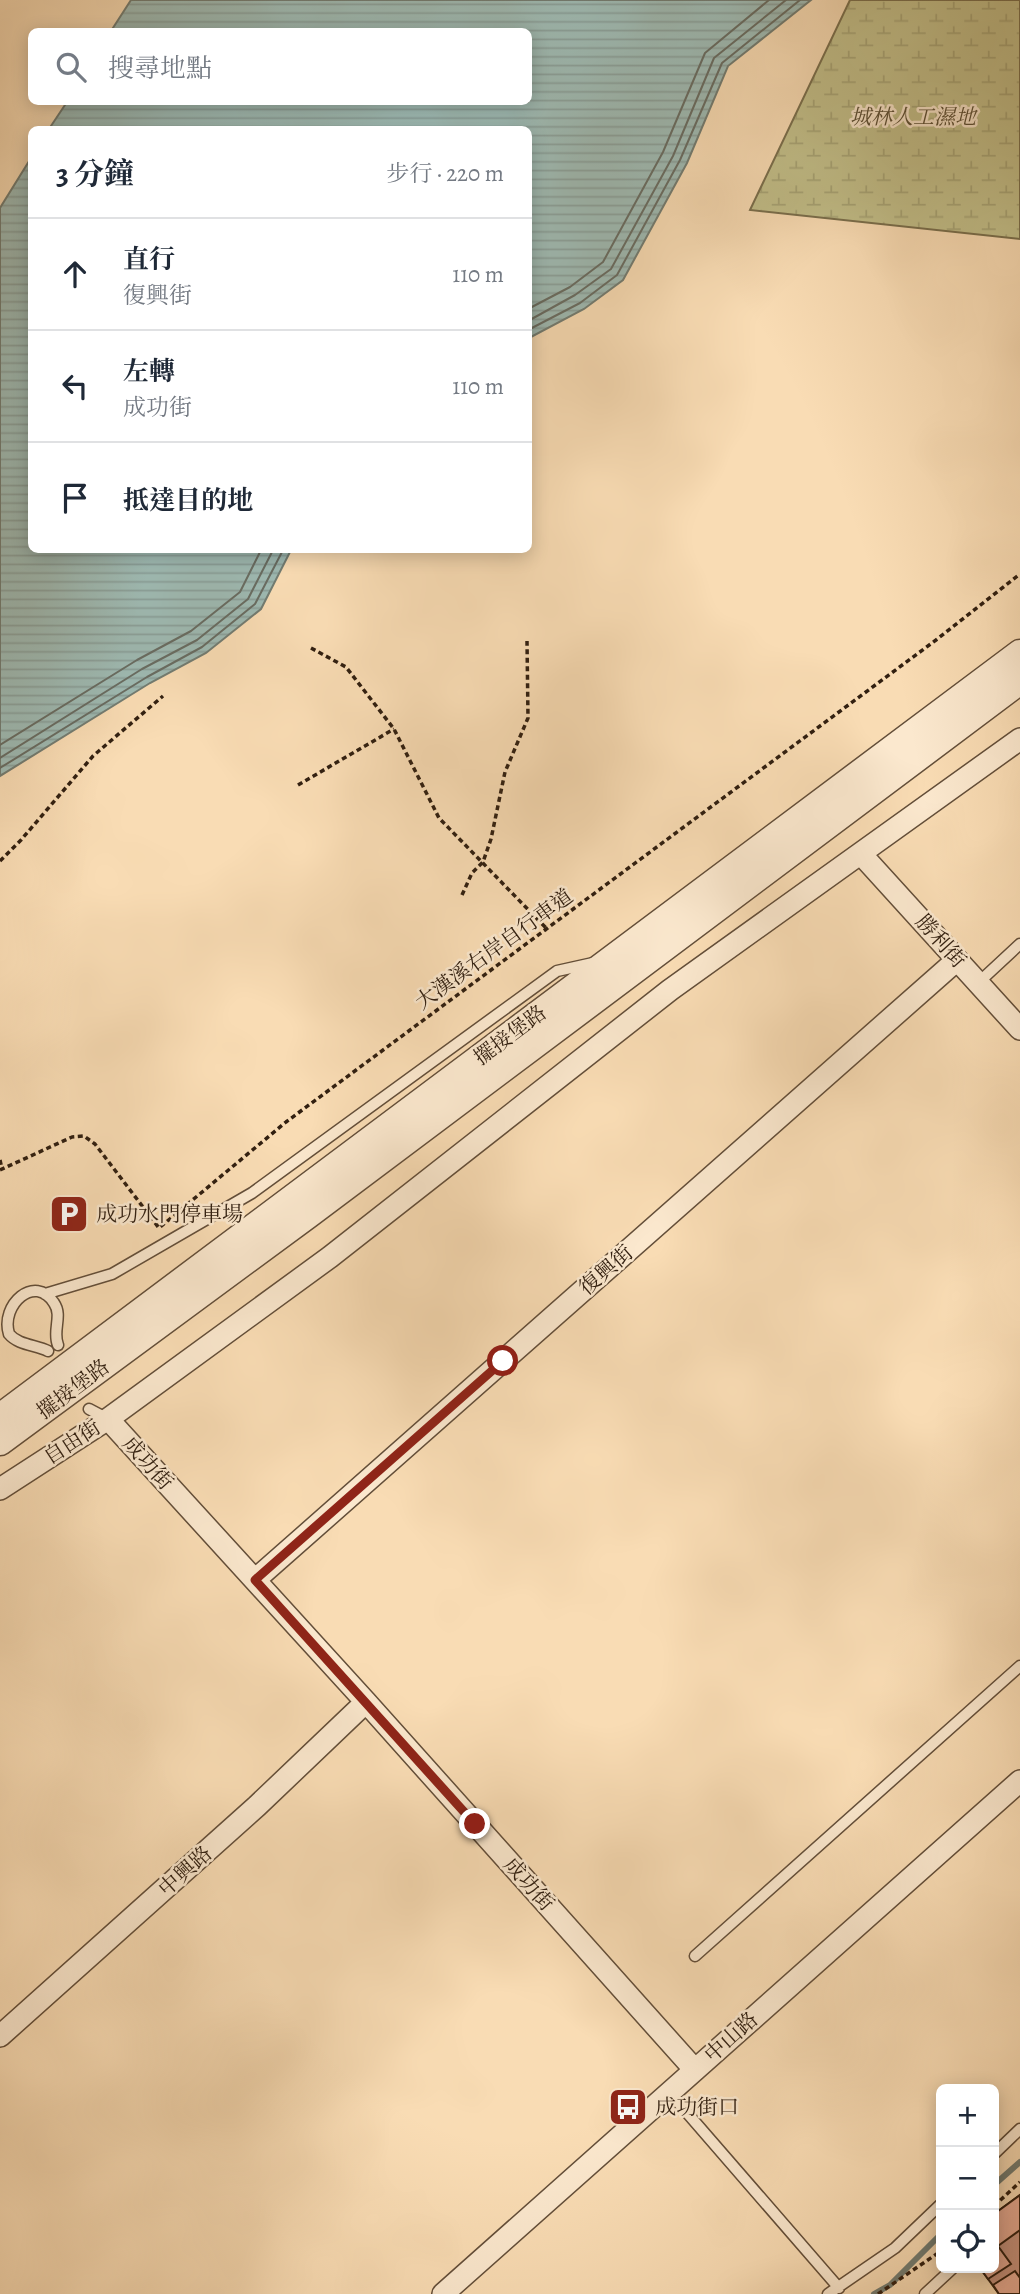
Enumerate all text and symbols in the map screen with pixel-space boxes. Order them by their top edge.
search box [28,28,532,105]
icon: search [52,48,90,86]
text: 搜尋地點 [108,51,212,86]
park label: 城林人工濕地 [850,103,978,131]
text: 3 分鐘 [56,154,134,194]
text: 步行 · 220 m [387,158,504,189]
text: 直行 [123,242,175,277]
icon: ahead [56,255,94,293]
text: 110 m [452,259,504,290]
text: 復興街 [123,280,192,311]
text: 左轉 [123,354,175,389]
icon: left [56,367,94,405]
text: 110 m [452,371,504,402]
text: 成功街 [123,392,192,423]
icon: arrive [56,479,94,517]
text: 抵達目的地 [123,483,253,518]
street label: 大漢溪右岸自行車道 [409,882,579,1016]
street label: 勝利街 [910,908,972,974]
street label: 擺接堡路 [468,999,552,1071]
parking icon: 成功水門停車場 [48,1193,90,1235]
place label: 成功水門停車場 [96,1200,243,1228]
street label: 復興街 [573,1239,639,1301]
route start [487,1345,518,1376]
street label: 擺接堡路 [31,1353,115,1425]
street label: 自由街 [38,1413,106,1471]
street label: 成功街 [117,1430,179,1496]
route end [459,1808,490,1839]
street label: 中興路 [152,1840,218,1902]
street label: 成功街 [498,1851,560,1917]
street label: 中山路 [698,2006,764,2068]
map controls [936,2084,999,2273]
button: + [936,2084,999,2147]
bus stop icon: 成功街口 [607,2086,649,2128]
place label: 成功街口 [655,2093,739,2121]
button: − [936,2147,999,2210]
button: locate [936,2210,999,2273]

